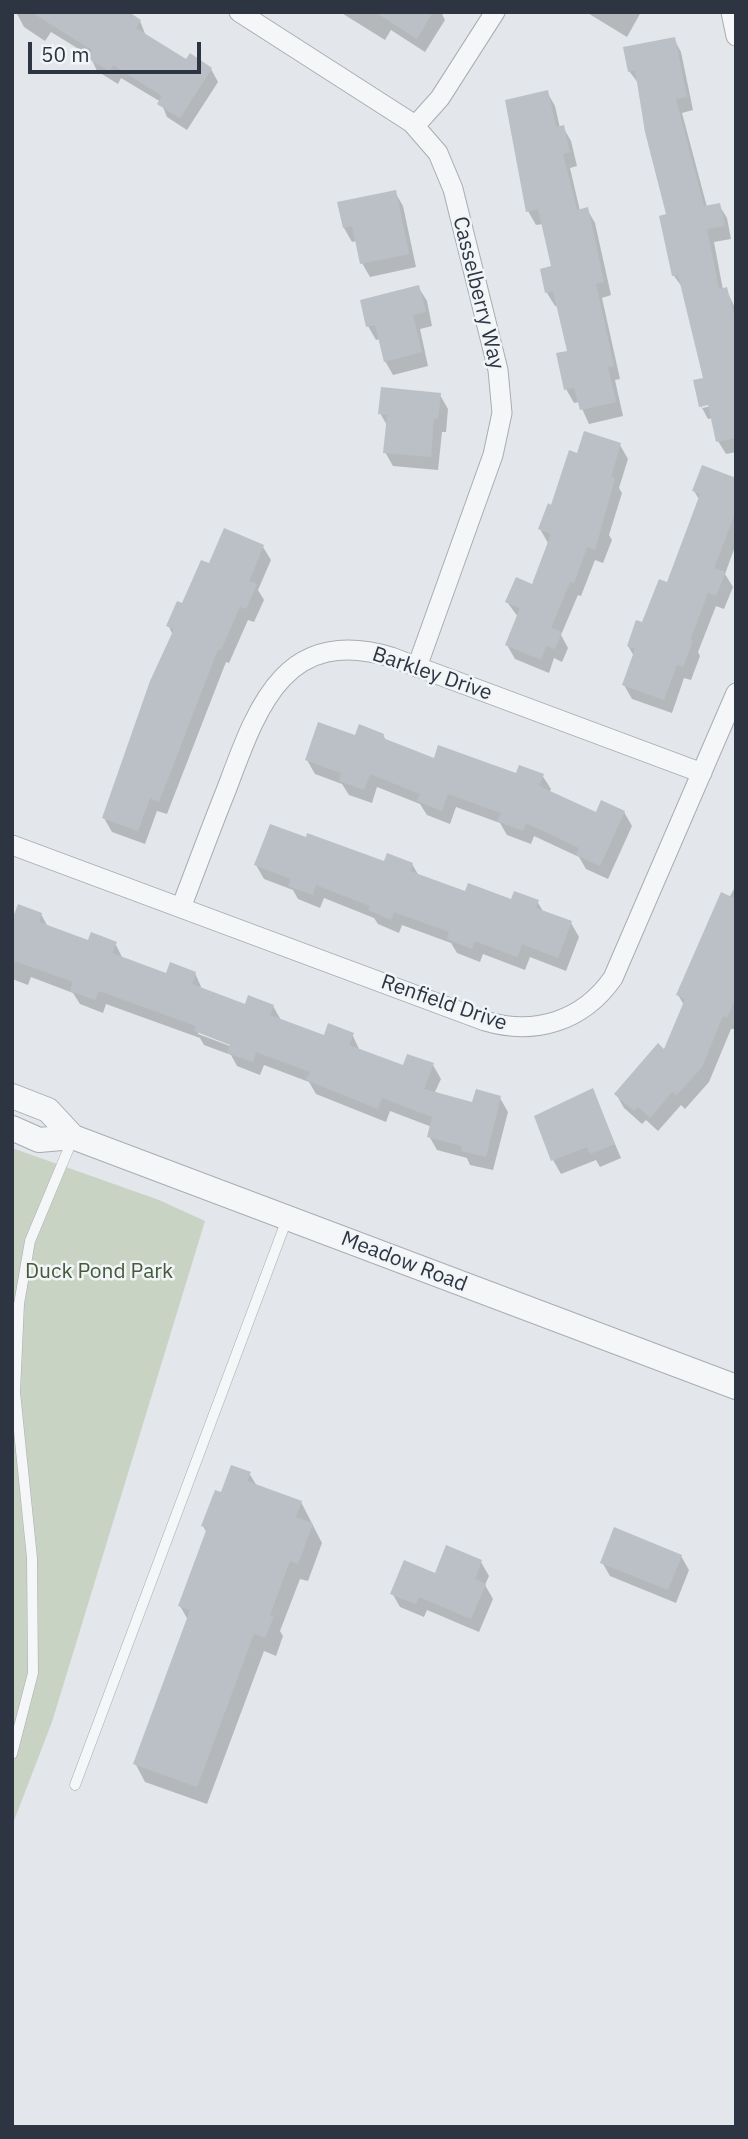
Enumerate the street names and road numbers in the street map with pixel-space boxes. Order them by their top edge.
street label: Casselberry Way [447,214,509,372]
street label: Barkley Drive [369,642,495,706]
street label: Renfield Drive [378,970,510,1036]
street label: Meadow Road [337,1226,471,1298]

